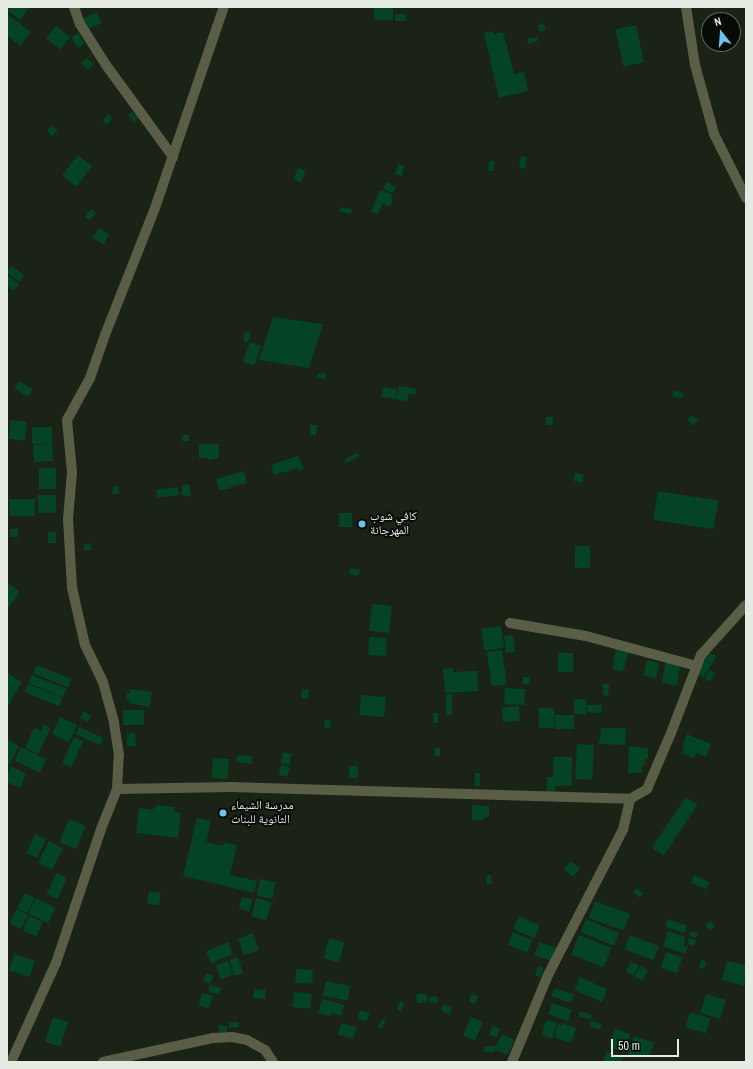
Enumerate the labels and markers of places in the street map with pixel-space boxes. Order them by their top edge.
place label: كافي شوب المهرجانة [370,510,417,538]
marker: كافي شوب المهرجانة [357,519,367,529]
place label: مدرسة الشيماء الثانوية للبنات [231,799,294,827]
marker: مدرسة الشيماء الثانوية للبنات [218,808,228,818]

